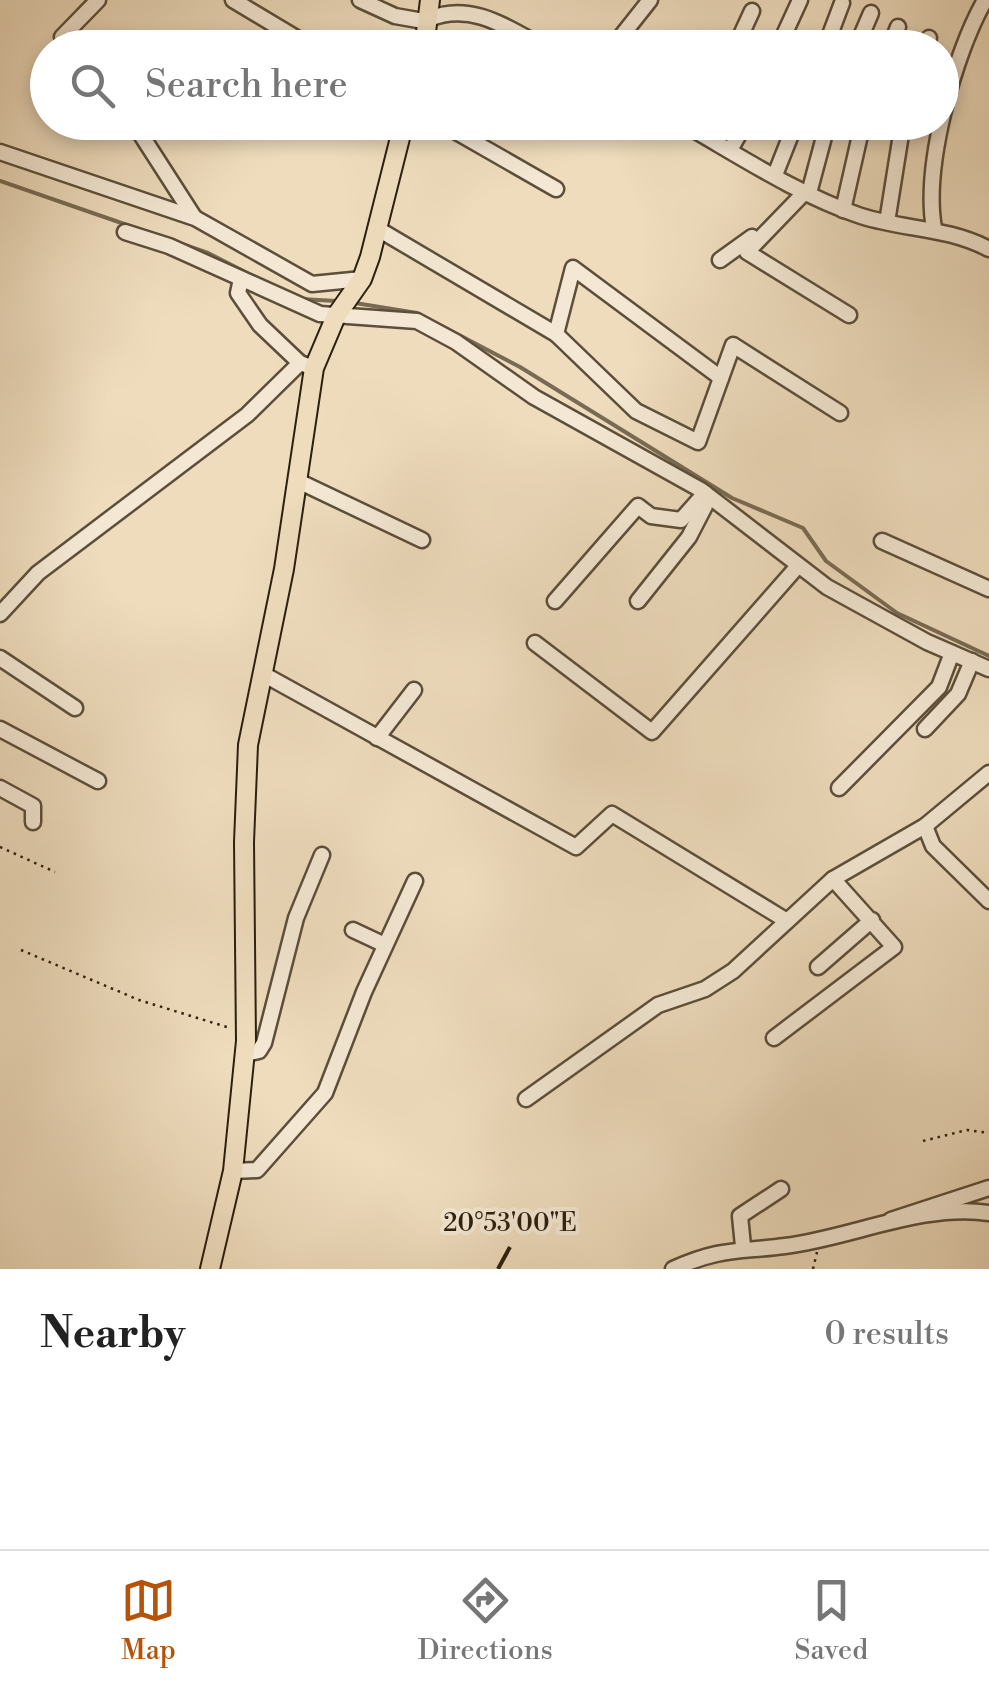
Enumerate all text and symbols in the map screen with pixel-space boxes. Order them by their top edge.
search box [30,30,959,140]
icon: search [65,58,120,113]
text: Search here [145,62,348,109]
text: 20°53'00"E [443,1208,577,1239]
text: Nearby [40,1308,185,1361]
text: 0 results [824,1314,949,1354]
tab: Map [121,1573,176,1668]
tab: Directions [418,1573,553,1668]
tab: Saved [795,1573,868,1668]

